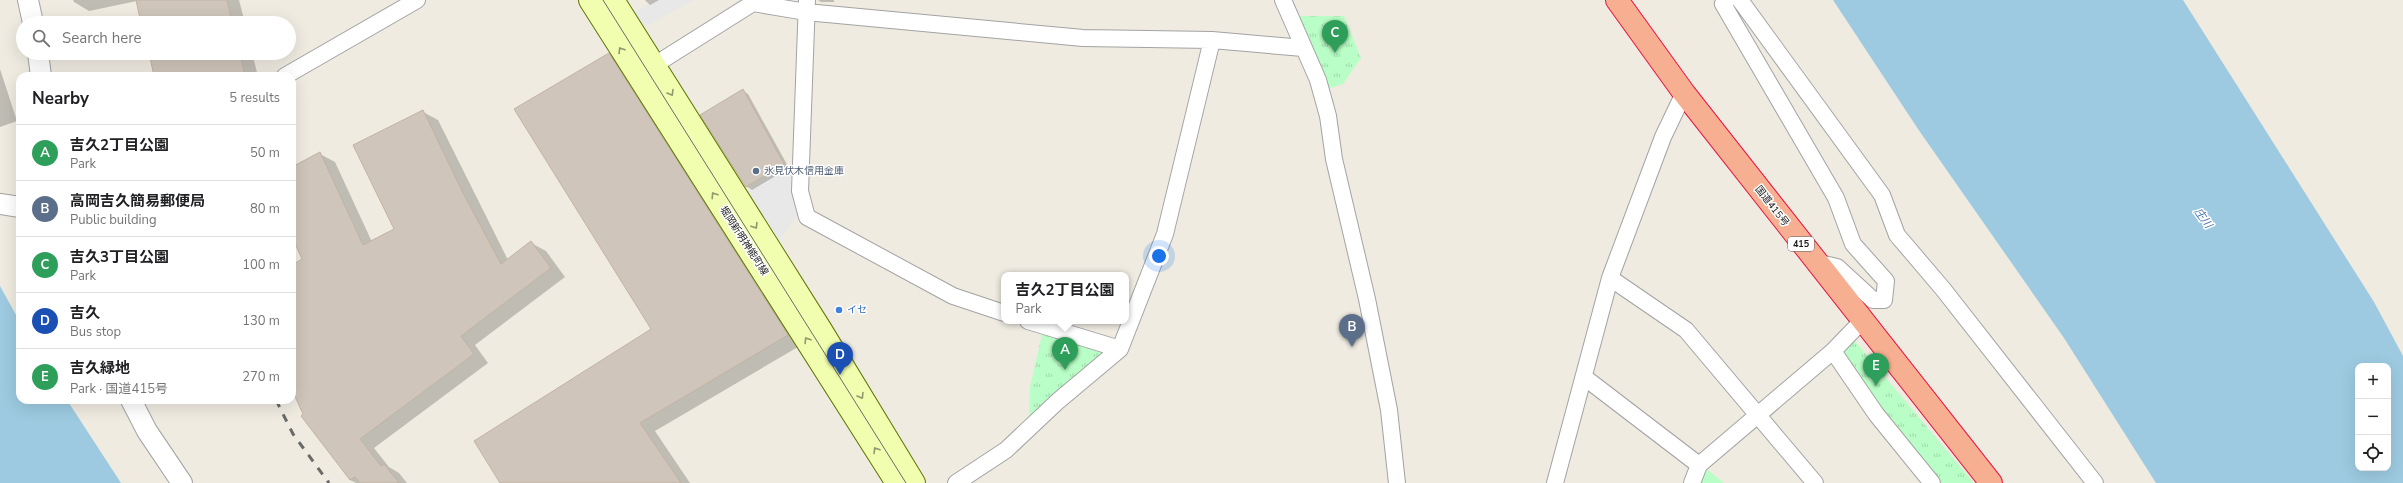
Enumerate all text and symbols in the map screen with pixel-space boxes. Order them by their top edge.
search box [16,16,296,60]
pin: C [1322,20,1348,53]
icon: search [30,27,52,49]
text: Search here [62,28,142,48]
one-way arrow [619,47,626,54]
text: Nearby [32,87,89,110]
text: 5 results [229,89,280,107]
one-way arrow [666,89,673,96]
text: 吉久2丁目公園 [70,135,169,155]
text: A [40,144,50,162]
text: 50 m [250,144,280,162]
text: Park [70,155,96,173]
place label: 氷見伏木信用金庫 [764,164,844,178]
marker: 氷見伏木信用金庫 [751,166,761,176]
street label: 国道415号 [1752,183,1792,229]
text: 高岡吉久簡易郵便局 [70,191,205,211]
one-way arrow [711,192,719,199]
text: B [41,200,49,218]
text: 80 m [250,200,280,218]
street label: 堀岡新明神能町線 [716,204,772,278]
water label: 庄川 [2190,205,2216,232]
text: Public building [70,211,157,229]
one-way arrow [751,222,758,229]
road number: 415 [1788,237,1814,251]
your location [1149,246,1169,266]
text: 吉久3丁目公園 [70,247,169,267]
text: C [41,256,49,274]
text: 100 m [242,256,280,274]
text: Park [70,267,96,285]
popup [1001,272,1129,324]
text: 吉久2丁目公園 [1015,280,1115,300]
text: Park [1015,300,1041,318]
text: 吉久 [70,303,100,323]
place label: イセ [847,303,867,317]
marker: イセ [834,305,844,315]
text: D [40,312,50,330]
text: 130 m [242,312,280,330]
pin: B [1339,314,1365,347]
text: Bus stop [70,323,121,341]
one-way arrow [804,337,812,344]
pin: A [1052,337,1078,370]
pin: D [827,342,853,375]
pin: E [1863,353,1889,386]
text: 吉久緑地 [70,358,130,378]
map controls [2355,363,2391,471]
button: + [2355,363,2391,399]
text: E [41,368,49,386]
text: 270 m [242,368,280,386]
text: Park · 国道415号 [70,380,168,398]
one-way arrow [857,392,864,399]
button: − [2355,399,2391,435]
button: locate [2355,435,2391,471]
one-way arrow [873,447,881,454]

